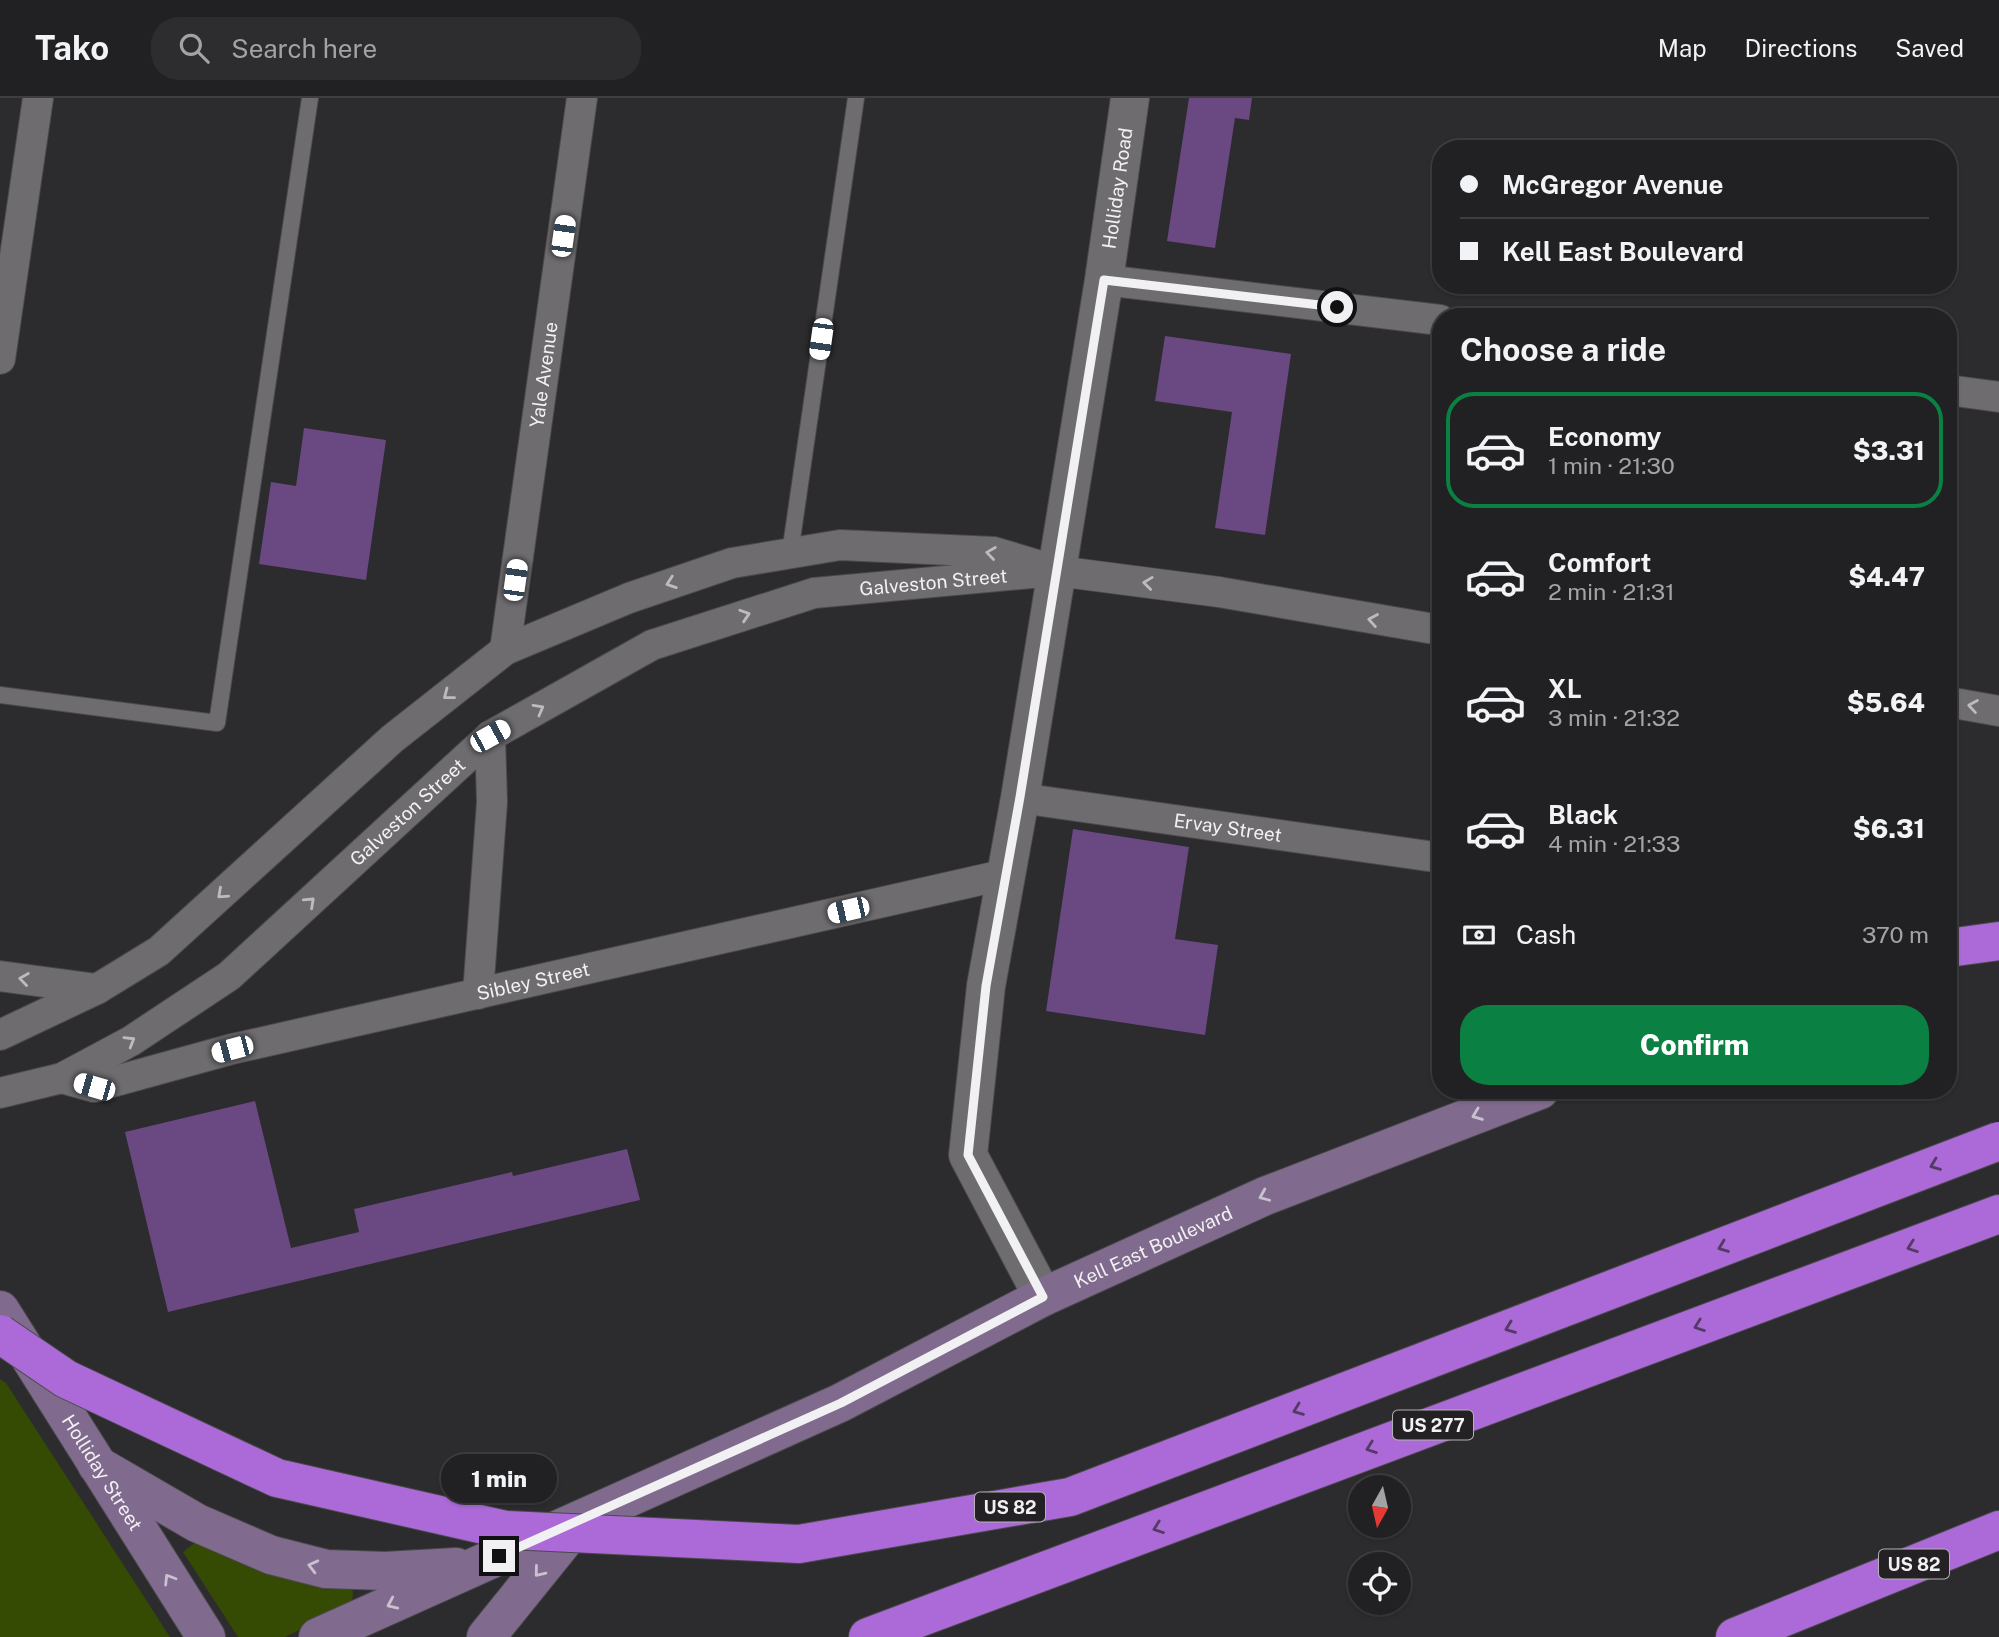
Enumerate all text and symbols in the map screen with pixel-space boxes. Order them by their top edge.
search box [151,17,641,80]
text: Tako [35,29,109,67]
icon: search [175,29,213,67]
text: Search here [231,33,377,64]
text: Map [1658,34,1707,62]
text: Directions [1745,34,1857,62]
text: Saved [1895,34,1964,62]
street label: Holliday Road [1098,126,1137,250]
text: McGregor Avenue [1502,169,1724,200]
car [550,214,577,258]
text: Kell East Boulevard [1502,236,1744,267]
route start [1321,291,1353,323]
car [808,317,835,361]
street label: Yale Avenue [525,320,562,429]
text: Choose a ride [1460,331,1666,368]
icon: car [1464,419,1527,482]
text: Economy [1548,421,1661,452]
text: $3.31 [1853,435,1925,466]
text: 1 min · 21:30 [1548,452,1675,479]
icon: car [1464,545,1527,608]
one-way arrow [985,546,997,561]
text: Comfort [1548,547,1651,578]
car [502,558,529,602]
text: $4.47 [1848,561,1925,592]
street label: Galveston Street [858,564,1008,600]
one-way arrow [666,575,678,590]
one-way arrow [1143,575,1154,590]
text: 2 min · 21:31 [1548,578,1675,605]
one-way arrow [739,609,751,624]
one-way arrow [1367,613,1379,628]
icon: car [1464,671,1527,734]
text: XL [1548,673,1582,704]
one-way arrow [443,687,456,699]
text: $5.64 [1847,687,1925,718]
one-way arrow [1967,699,1979,714]
one-way arrow [532,704,544,717]
text: 3 min · 21:32 [1548,704,1680,731]
car [467,717,514,755]
street label: Galveston Street [345,754,469,870]
icon: car [1464,797,1527,860]
text: Black [1548,799,1618,830]
street label: Ervay Street [1172,809,1283,846]
text: $6.31 [1853,813,1925,844]
text: 4 min · 21:33 [1548,830,1680,857]
one-way arrow [217,885,230,898]
car [826,895,871,925]
one-way arrow [302,897,315,910]
icon: cash [1460,916,1498,954]
text: Cash [1516,919,1576,950]
text: 370 m [1862,921,1929,948]
street label: Sibley Street [474,958,592,1004]
one-way arrow [18,972,30,987]
button: Confirm [1460,1005,1929,1085]
car [209,1033,256,1065]
one-way arrow [123,1036,136,1049]
car [71,1071,118,1103]
one-way arrow [1471,1106,1483,1120]
one-way arrow [1930,1157,1942,1171]
one-way arrow [1259,1188,1271,1202]
street label: Kell East Boulevard [1070,1201,1236,1292]
one-way arrow [1717,1238,1729,1252]
one-way arrow [1907,1238,1919,1252]
one-way arrow [1693,1318,1705,1332]
one-way arrow [1505,1320,1517,1334]
one-way arrow [1293,1401,1305,1415]
street label: Holliday Street [58,1410,147,1535]
road number: US 277 [1393,1410,1473,1440]
one-way arrow [1365,1440,1377,1454]
callout: 1 min [441,1454,557,1504]
text: 1 min [471,1465,527,1492]
north arrow [1348,1475,1410,1538]
map controls [1348,1475,1411,1615]
road number: US 82 [975,1492,1045,1522]
one-way arrow [1152,1519,1164,1533]
route end [483,1540,515,1572]
road number: US 82 [1879,1549,1949,1578]
button: locate [1348,1552,1411,1615]
one-way arrow [307,1560,319,1574]
one-way arrow [534,1565,547,1577]
one-way arrow [165,1574,178,1587]
one-way arrow [387,1596,400,1610]

